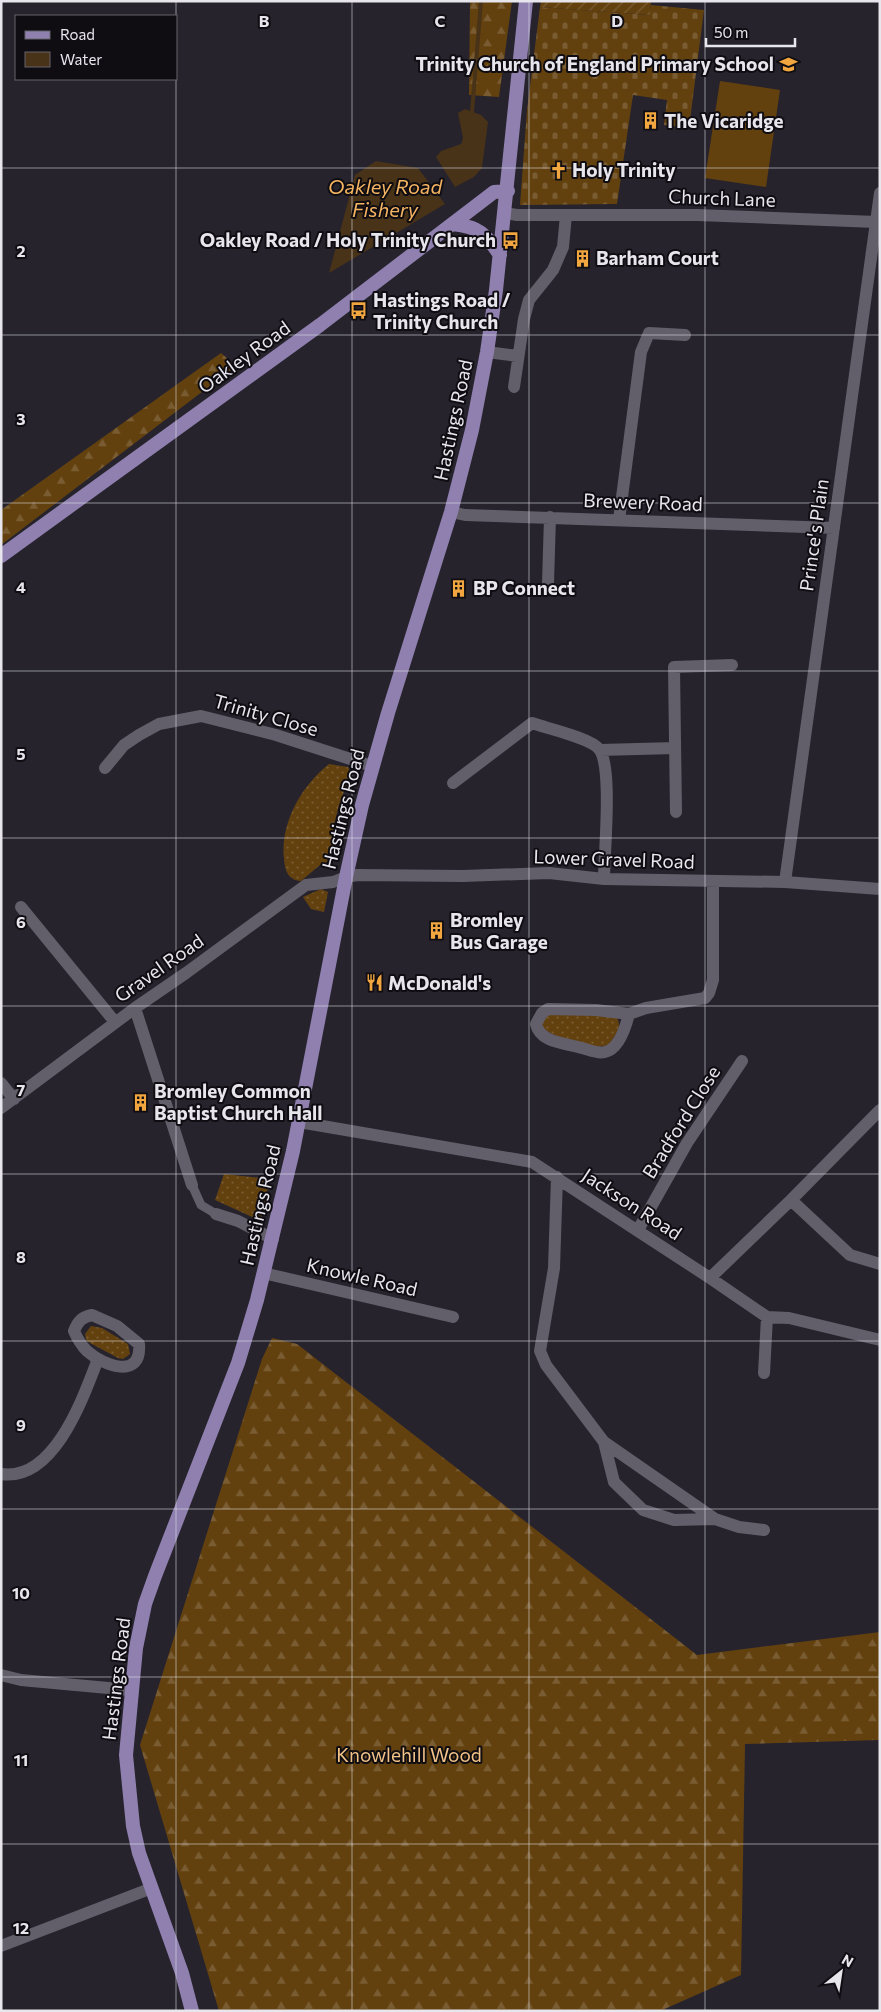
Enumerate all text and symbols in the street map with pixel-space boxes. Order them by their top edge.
text: B [259,11,270,30]
text: C [435,11,446,30]
text: D [611,11,623,30]
legend [15,15,178,80]
scale bar [706,15,795,47]
text: 50 m [714,23,748,41]
text: Road [60,25,95,43]
text: Water [60,50,102,68]
place label: Trinity Church of England Primary School [415,52,774,75]
school or university icon: Trinity Church of England Primary School [778,54,798,74]
place label: The Vicaridge [664,109,783,132]
building icon: The Vicaridge [640,111,660,131]
place label: Holy Trinity [572,158,676,181]
church icon: Holy Trinity [548,160,568,180]
water label: Oakley Road Fishery [328,174,443,221]
street label: Church Lane [668,184,776,211]
place label: Oakley Road / Holy Trinity Church [200,228,496,251]
bus stop icon: Oakley Road / Holy Trinity Church [500,230,520,250]
text: 2 [16,241,26,260]
place label: Barham Court [596,246,719,269]
building icon: Barham Court [572,248,592,268]
place label: Hastings Road / Trinity Church [373,288,511,333]
bus stop icon: Hastings Road / Trinity Church [349,301,369,321]
street label: Oakley Road [193,315,294,398]
street label: Hastings Road [428,357,477,483]
text: 3 [16,409,26,428]
street label: Prince's Plain [794,477,833,593]
street label: Brewery Road [583,488,703,515]
place label: BP Connect [473,576,575,599]
text: 4 [16,577,26,596]
building icon: BP Connect [449,578,469,598]
street label: Trinity Close [211,689,321,740]
text: 5 [16,744,26,763]
street label: Hastings Road [316,746,369,871]
street label: Lower Gravel Road [533,844,695,873]
place label: Bromley Bus Garage [450,908,548,953]
text: 6 [16,912,26,931]
building icon: Bromley Bus Garage [426,921,446,941]
street label: Gravel Road [110,929,208,1007]
place label: McDonald's [388,971,491,994]
restaurant icon: McDonald's [364,973,384,993]
street label: Bradford Close [637,1061,724,1182]
place label: Bromley Common Baptist Church Hall [154,1079,322,1124]
text: 7 [17,1080,26,1099]
building icon: Bromley Common Baptist Church Hall [130,1092,150,1112]
street label: Hastings Road [234,1142,285,1268]
street label: Jackson Road [578,1163,686,1244]
text: 8 [16,1247,26,1266]
street label: Knowle Road [305,1253,420,1300]
text: 9 [16,1415,26,1434]
text: 10 [12,1583,30,1602]
street label: Hastings Road [97,1616,134,1742]
park label: Knowlehill Wood [336,1743,482,1766]
text: 11 [14,1750,28,1769]
text: 12 [13,1918,29,1937]
north arrow [816,1947,866,1997]
text: N [839,1950,857,1970]

